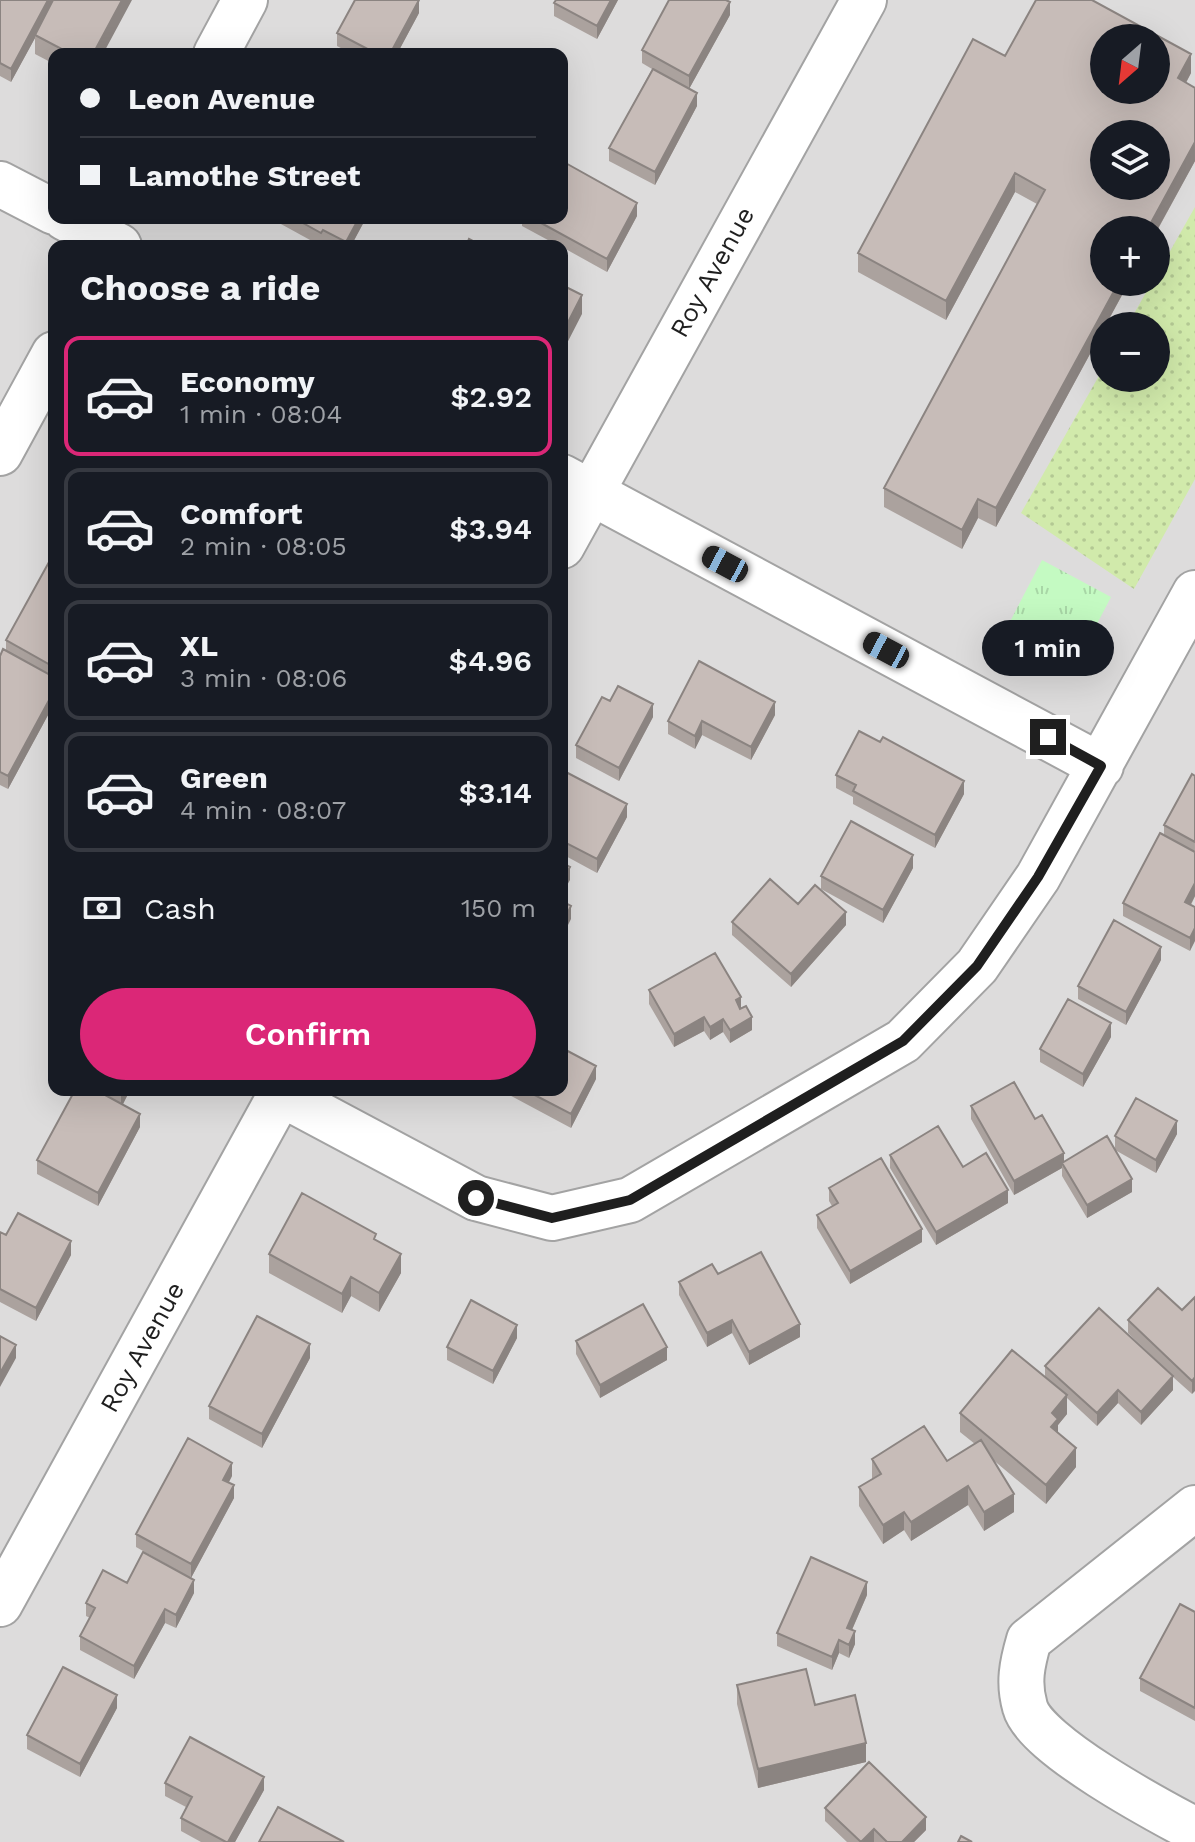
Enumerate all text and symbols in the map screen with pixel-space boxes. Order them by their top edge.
north arrow [1090,24,1170,104]
map controls [1090,24,1170,392]
text: Leon Avenue [128,81,315,116]
button: layers [1090,120,1170,200]
text: Lamothe Street [128,158,360,193]
street label: Roy Avenue [664,201,760,343]
button: + [1090,216,1170,296]
text: Choose a ride [80,267,320,309]
button: − [1090,312,1170,392]
icon: car [84,360,156,432]
text: Economy [180,364,315,399]
text: $2.92 [451,379,532,414]
text: 1 min · 08:04 [180,399,342,429]
icon: car [84,492,156,564]
text: Comfort [180,496,302,531]
text: $3.94 [449,511,532,546]
text: 2 min · 08:05 [180,531,347,561]
car [698,542,752,586]
callout: 1 min [982,621,1114,677]
icon: car [84,624,156,696]
text: XL [180,628,218,663]
car [859,628,913,672]
text: 1 min [1015,633,1081,663]
text: $4.96 [449,643,532,678]
text: 3 min · 08:06 [180,663,347,693]
route end [1030,719,1066,755]
icon: car [84,756,156,828]
text: Green [180,760,268,795]
text: $3.14 [459,775,532,810]
text: 4 min · 08:07 [180,795,346,825]
icon: cash [80,886,124,930]
text: Cash [144,891,216,926]
text: 150 m [461,893,536,923]
button: Confirm [80,988,536,1080]
route start [458,1180,494,1216]
street label: Roy Avenue [94,1276,190,1418]

